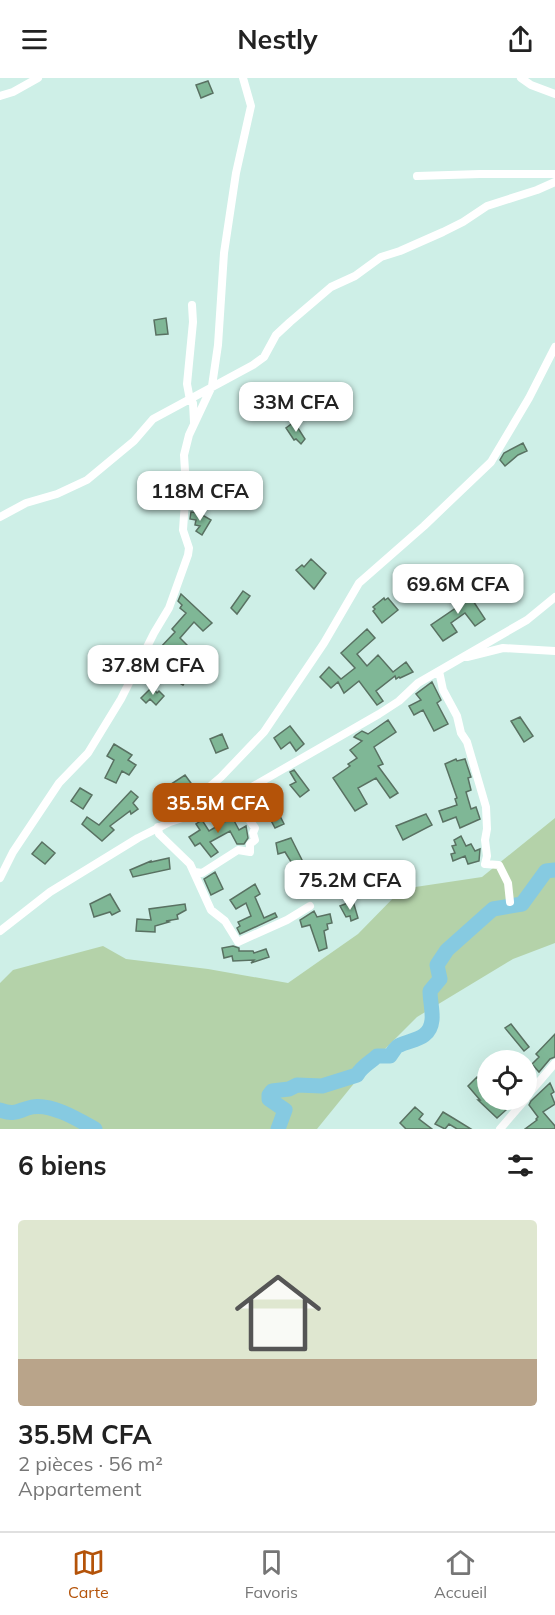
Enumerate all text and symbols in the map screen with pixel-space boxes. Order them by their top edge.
text: Nestly [237,22,318,56]
icon: menu [18,23,51,56]
icon: share [504,23,537,56]
pin: 33M CFA [241,382,351,433]
text: 33M CFA [253,389,339,414]
pin: 118M CFA [138,471,262,522]
text: 118M CFA [151,478,249,503]
pin: 69.6M CFA [389,564,527,615]
text: 69.6M CFA [407,571,509,596]
pin: 37.8M CFA [84,645,222,696]
text: 37.8M CFA [102,652,204,677]
pin: 35.5M CFA [149,783,287,834]
text: 35.5M CFA [167,790,269,815]
pin: 75.2M CFA [281,860,419,911]
text: 75.2M CFA [299,867,401,892]
map controls [477,1050,537,1110]
button: locate [477,1050,537,1110]
text: 6 biens [18,1149,107,1182]
icon: filters [504,1149,537,1182]
icon: home [224,1259,332,1367]
text: 35.5M CFA [18,1418,152,1451]
text: 2 pièces · 56 m² [18,1451,163,1476]
text: Appartement [18,1476,141,1501]
tab: Carte [68,1546,109,1602]
tab: Favoris [245,1546,298,1602]
tab: Accueil [434,1546,487,1602]

